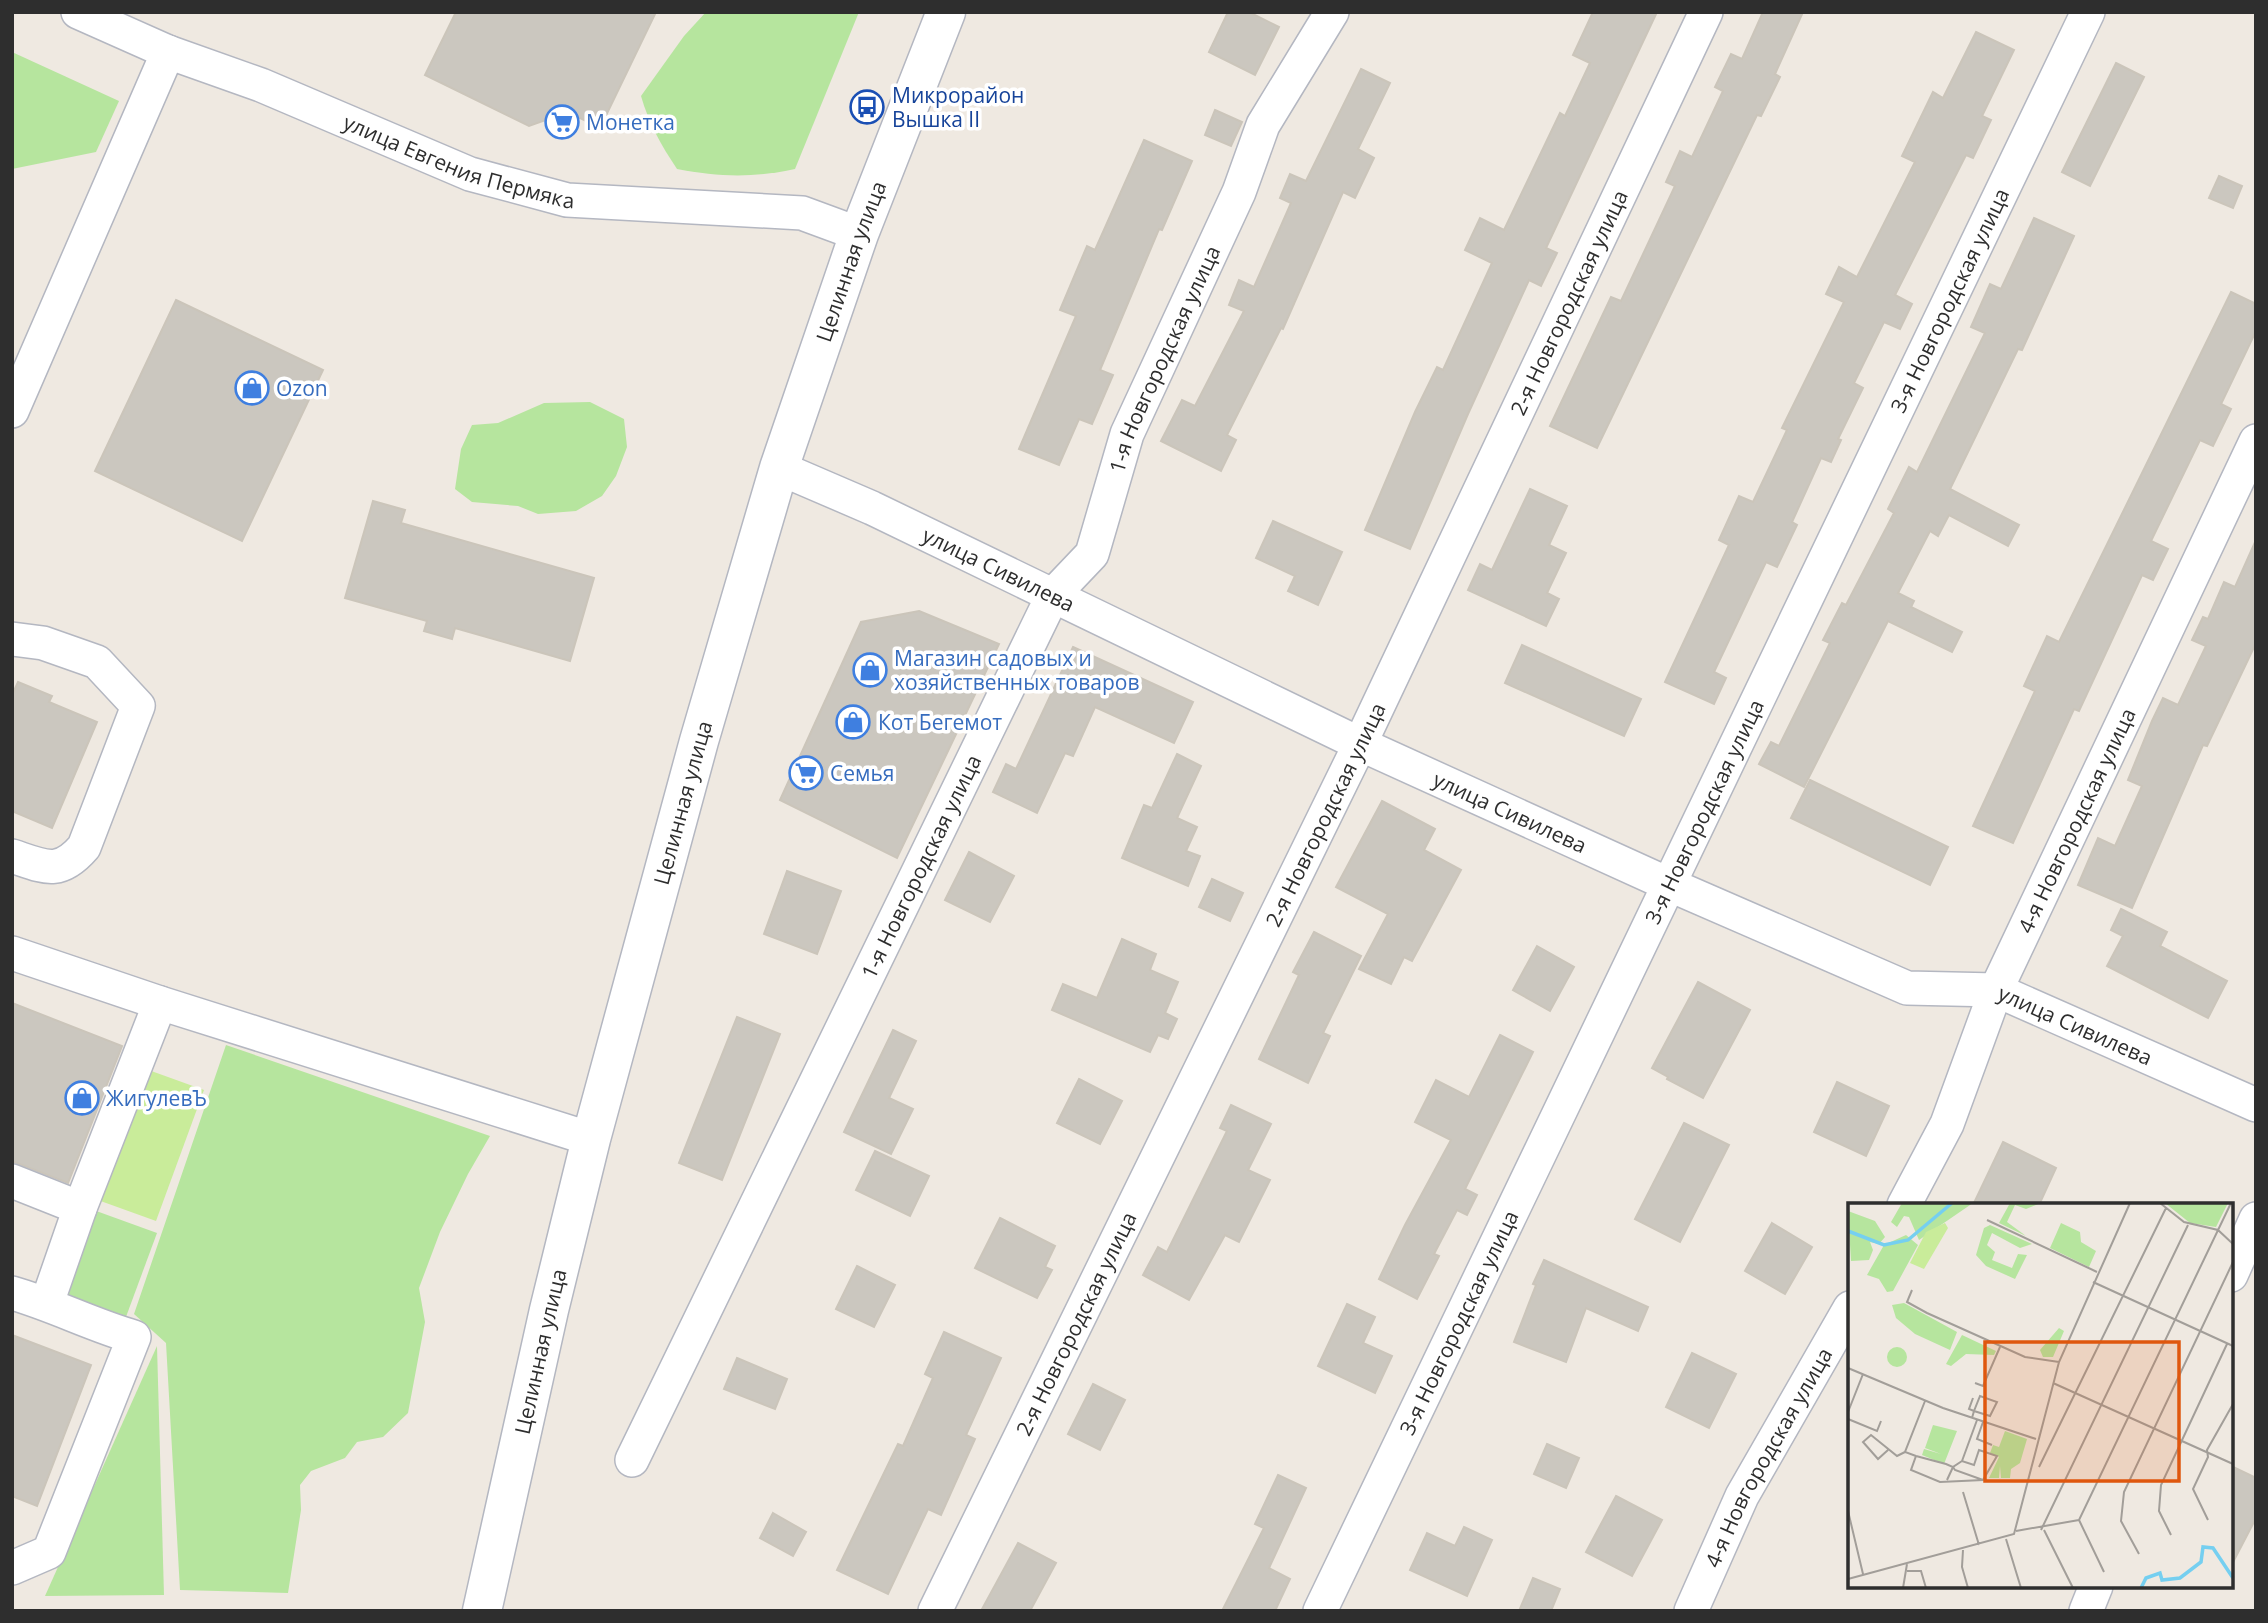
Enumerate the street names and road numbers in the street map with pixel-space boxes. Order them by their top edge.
street label: улица Евгения Пермяка [339,108,575,214]
street label: Целинная улица [809,177,892,345]
street label: 3-я Новгородская улица [1884,183,2015,417]
street label: 2-я Новгородская улица [1504,185,1634,420]
street label: 1-я Новгородская улица [1102,241,1226,476]
street label: улица Сивилева [918,521,1079,618]
street label: 3-я Новгородская улица [1638,695,1770,928]
street label: 2-я Новгородская улица [1259,698,1392,931]
street label: 4-я Новгородская улица [2011,703,2142,938]
street label: Целинная улица [647,717,718,888]
street label: 1-я Новгородская улица [854,750,987,983]
street label: улица Сивилева [1429,765,1591,859]
street label: улица Сивилева [1994,979,2157,1071]
street label: 3-я Новгородская улица [1393,1206,1524,1439]
street label: 2-я Новгородская улица [1009,1207,1143,1440]
street label: Целинная улица [508,1266,573,1437]
street label: 4-я Новгородская улица [1698,1342,1838,1572]

